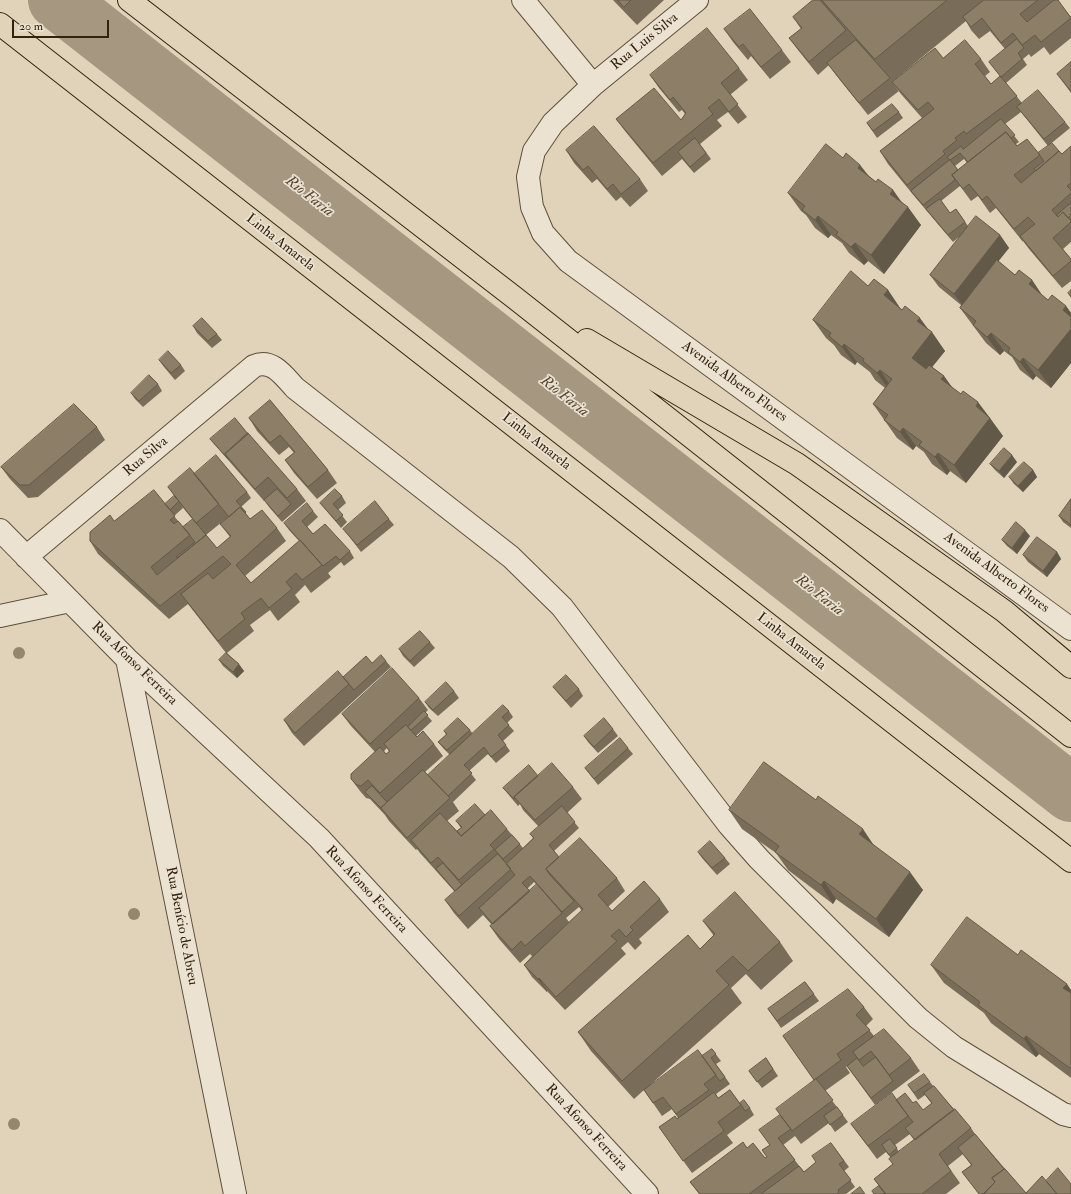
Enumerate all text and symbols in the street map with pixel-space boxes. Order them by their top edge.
street label: Rua Luis Silva [608,10,682,74]
scale bar [14,12,111,38]
text: 20 m [19,19,43,34]
water label: Rio Faria [281,173,337,221]
street label: Linha Amarela [242,211,318,275]
street label: Avenida Alberto Flores [678,338,790,426]
water label: Rio Faria [536,373,592,421]
street label: Linha Amarela [498,410,574,474]
street label: Rua Silva [120,434,172,480]
street label: Avenida Alberto Flores [940,529,1052,617]
water label: Rio Faria [791,572,847,620]
street label: Linha Amarela [753,610,829,674]
street label: Rua Afonso Ferreira [88,619,180,709]
street label: Rua Afonso Ferreira [321,843,411,937]
street label: Rua Benício de Abreu [161,865,201,987]
street label: Rua Afonso Ferreira [541,1081,631,1175]

